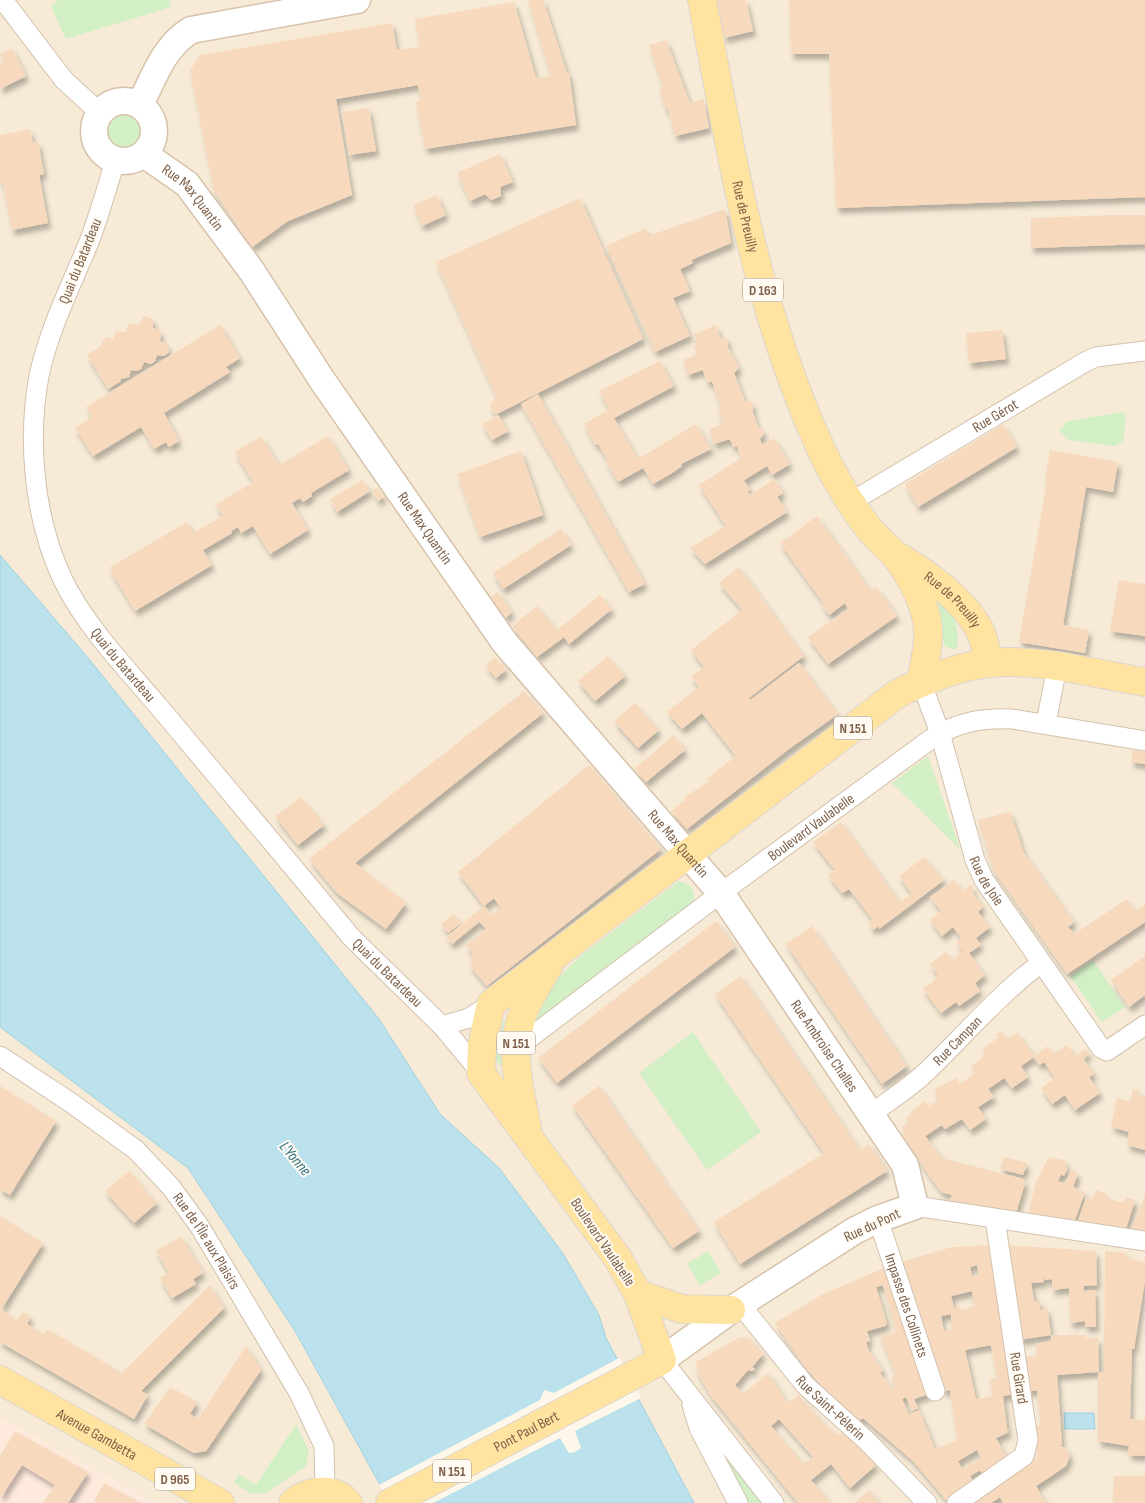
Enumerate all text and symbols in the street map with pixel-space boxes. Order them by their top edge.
street label: Rue Max Quantin [158,160,227,235]
street label: Rue de Preuilly [727,179,762,255]
street label: Quai du Batardeau [55,216,106,307]
road number: D 163 [743,278,783,302]
street label: Rue Gérot [969,395,1022,437]
street label: Rue Max Quantin [393,488,456,568]
street label: Rue de Preuilly [920,567,985,632]
street label: Quai du Batardeau [86,624,159,706]
road number: N 151 [834,716,872,740]
street label: Boulevard Vaulabelle [764,789,858,865]
street label: Rue Max Quantin [643,806,713,882]
street label: Rue de Joie [964,853,1008,910]
street label: Quai du Batardeau [348,934,426,1012]
street label: Rue Ambroise Challes [786,996,862,1096]
street label: Rue Campan [929,1012,986,1070]
road number: N 151 [497,1032,535,1054]
water label: L'Yonne [275,1138,315,1180]
street label: Rue de l'Île aux Plaisirs [168,1189,244,1293]
street label: Boulevard Vaulabelle [566,1194,639,1290]
street label: Rue du Pont [841,1204,904,1247]
street label: Impasse des Collinets [880,1251,932,1360]
street label: Rue Girard [1005,1351,1032,1405]
street label: Rue Saint-Pélerin [791,1372,869,1445]
street label: Avenue Gambetta [52,1404,140,1465]
street label: Pont Paul Bert [491,1407,563,1457]
road number: N 151 [433,1460,471,1482]
road number: D 965 [155,1468,195,1490]

